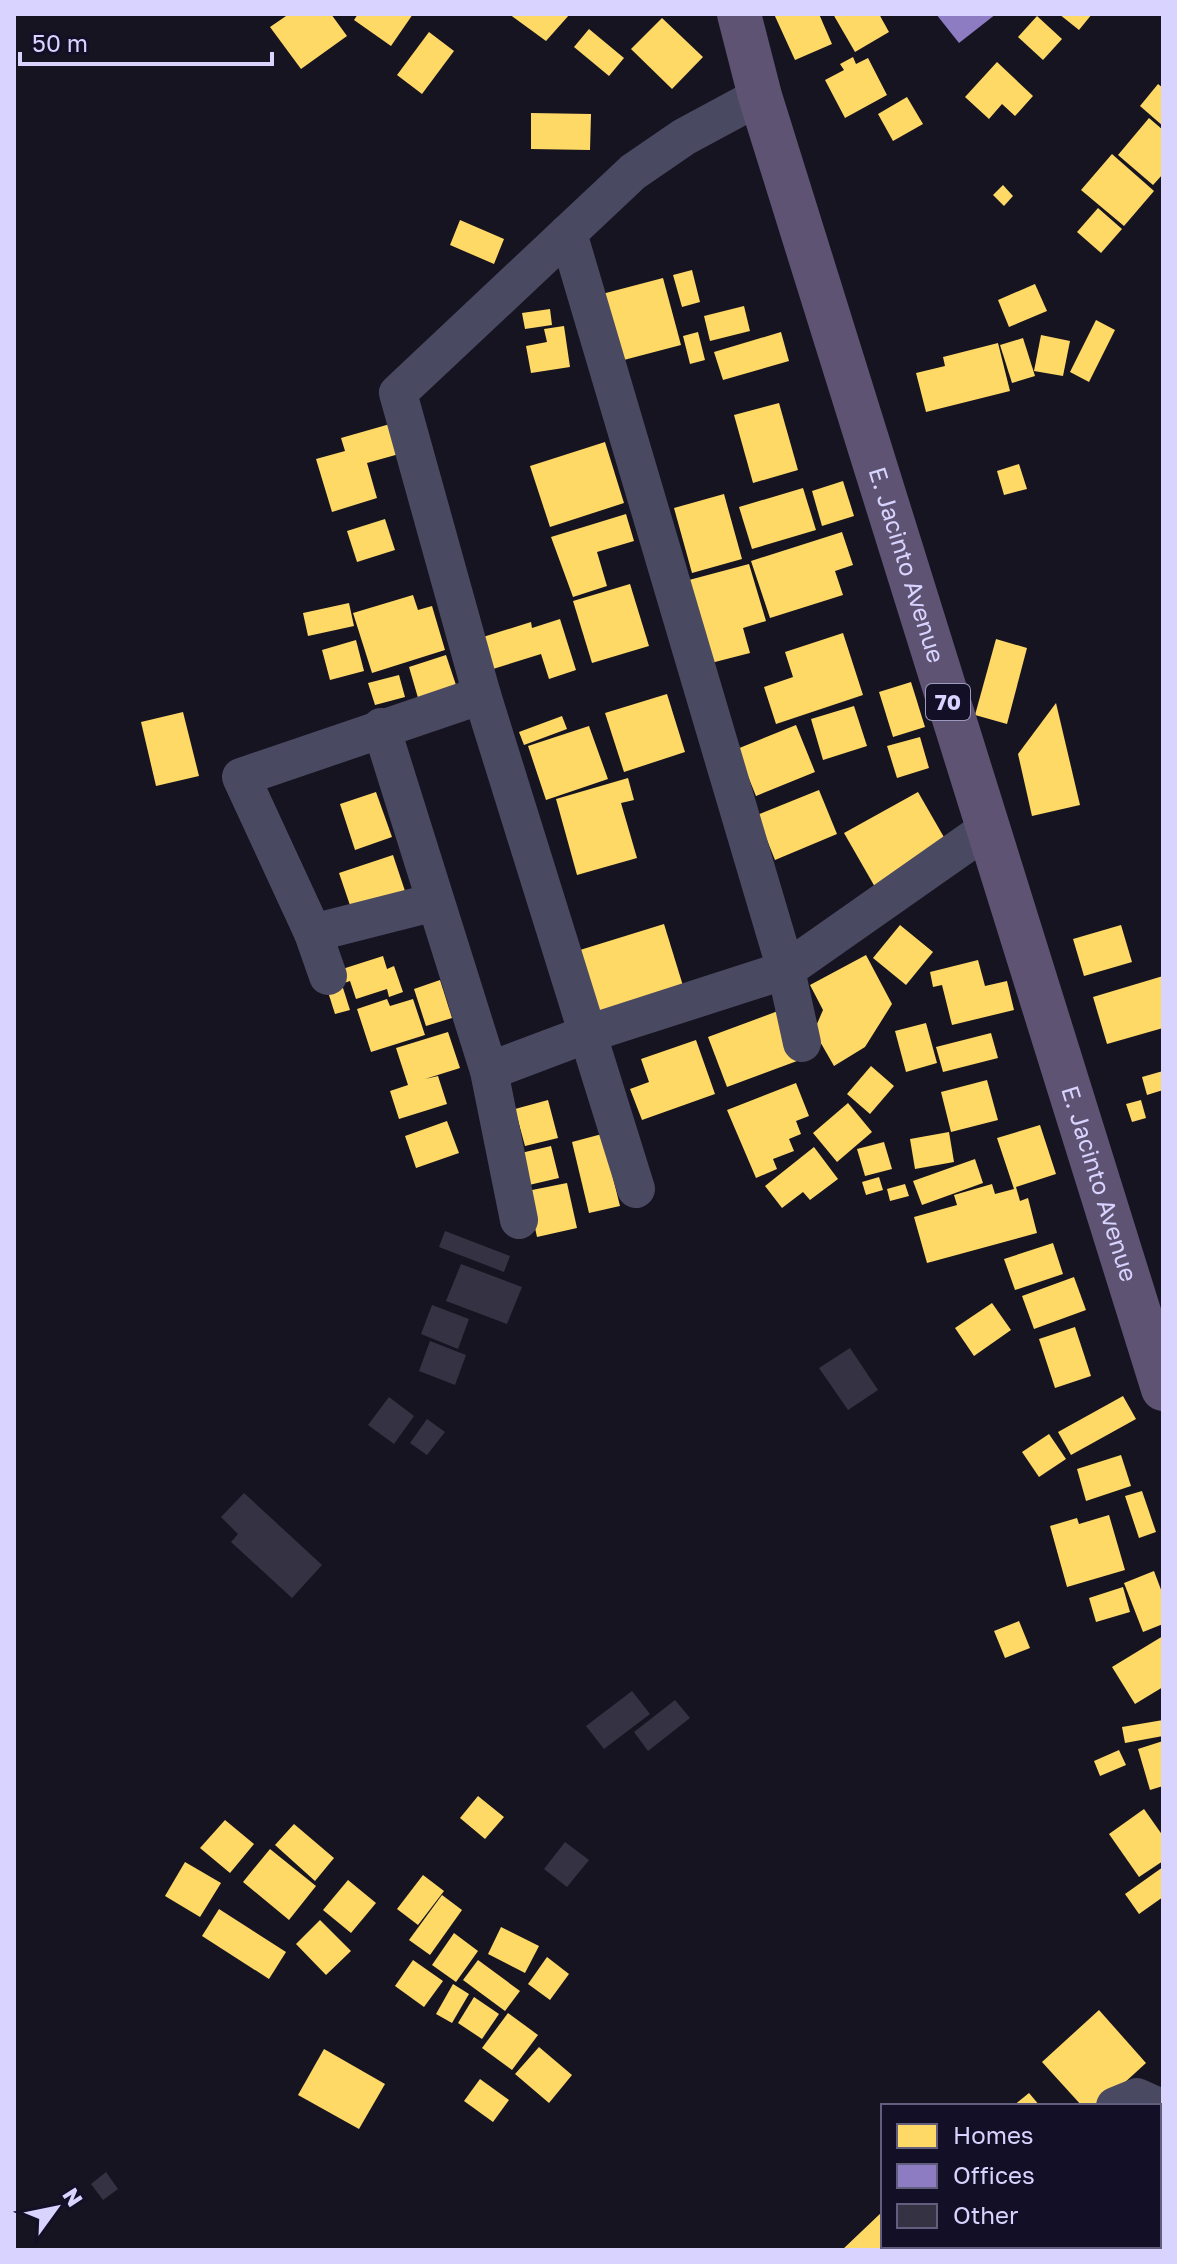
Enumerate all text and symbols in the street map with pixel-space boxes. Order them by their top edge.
scale bar [20,16,272,66]
text: 50 m [32,28,88,57]
street label: E. Jacinto Avenue [864,463,952,666]
road number: 70 [926,684,970,720]
street label: E. Jacinto Avenue [1056,1082,1145,1285]
legend [881,2104,1161,2248]
text: Homes [953,2120,1034,2149]
text: Offices [953,2160,1035,2189]
north arrow [16,2168,96,2248]
text: N [57,2182,89,2211]
text: Other [953,2200,1018,2229]

